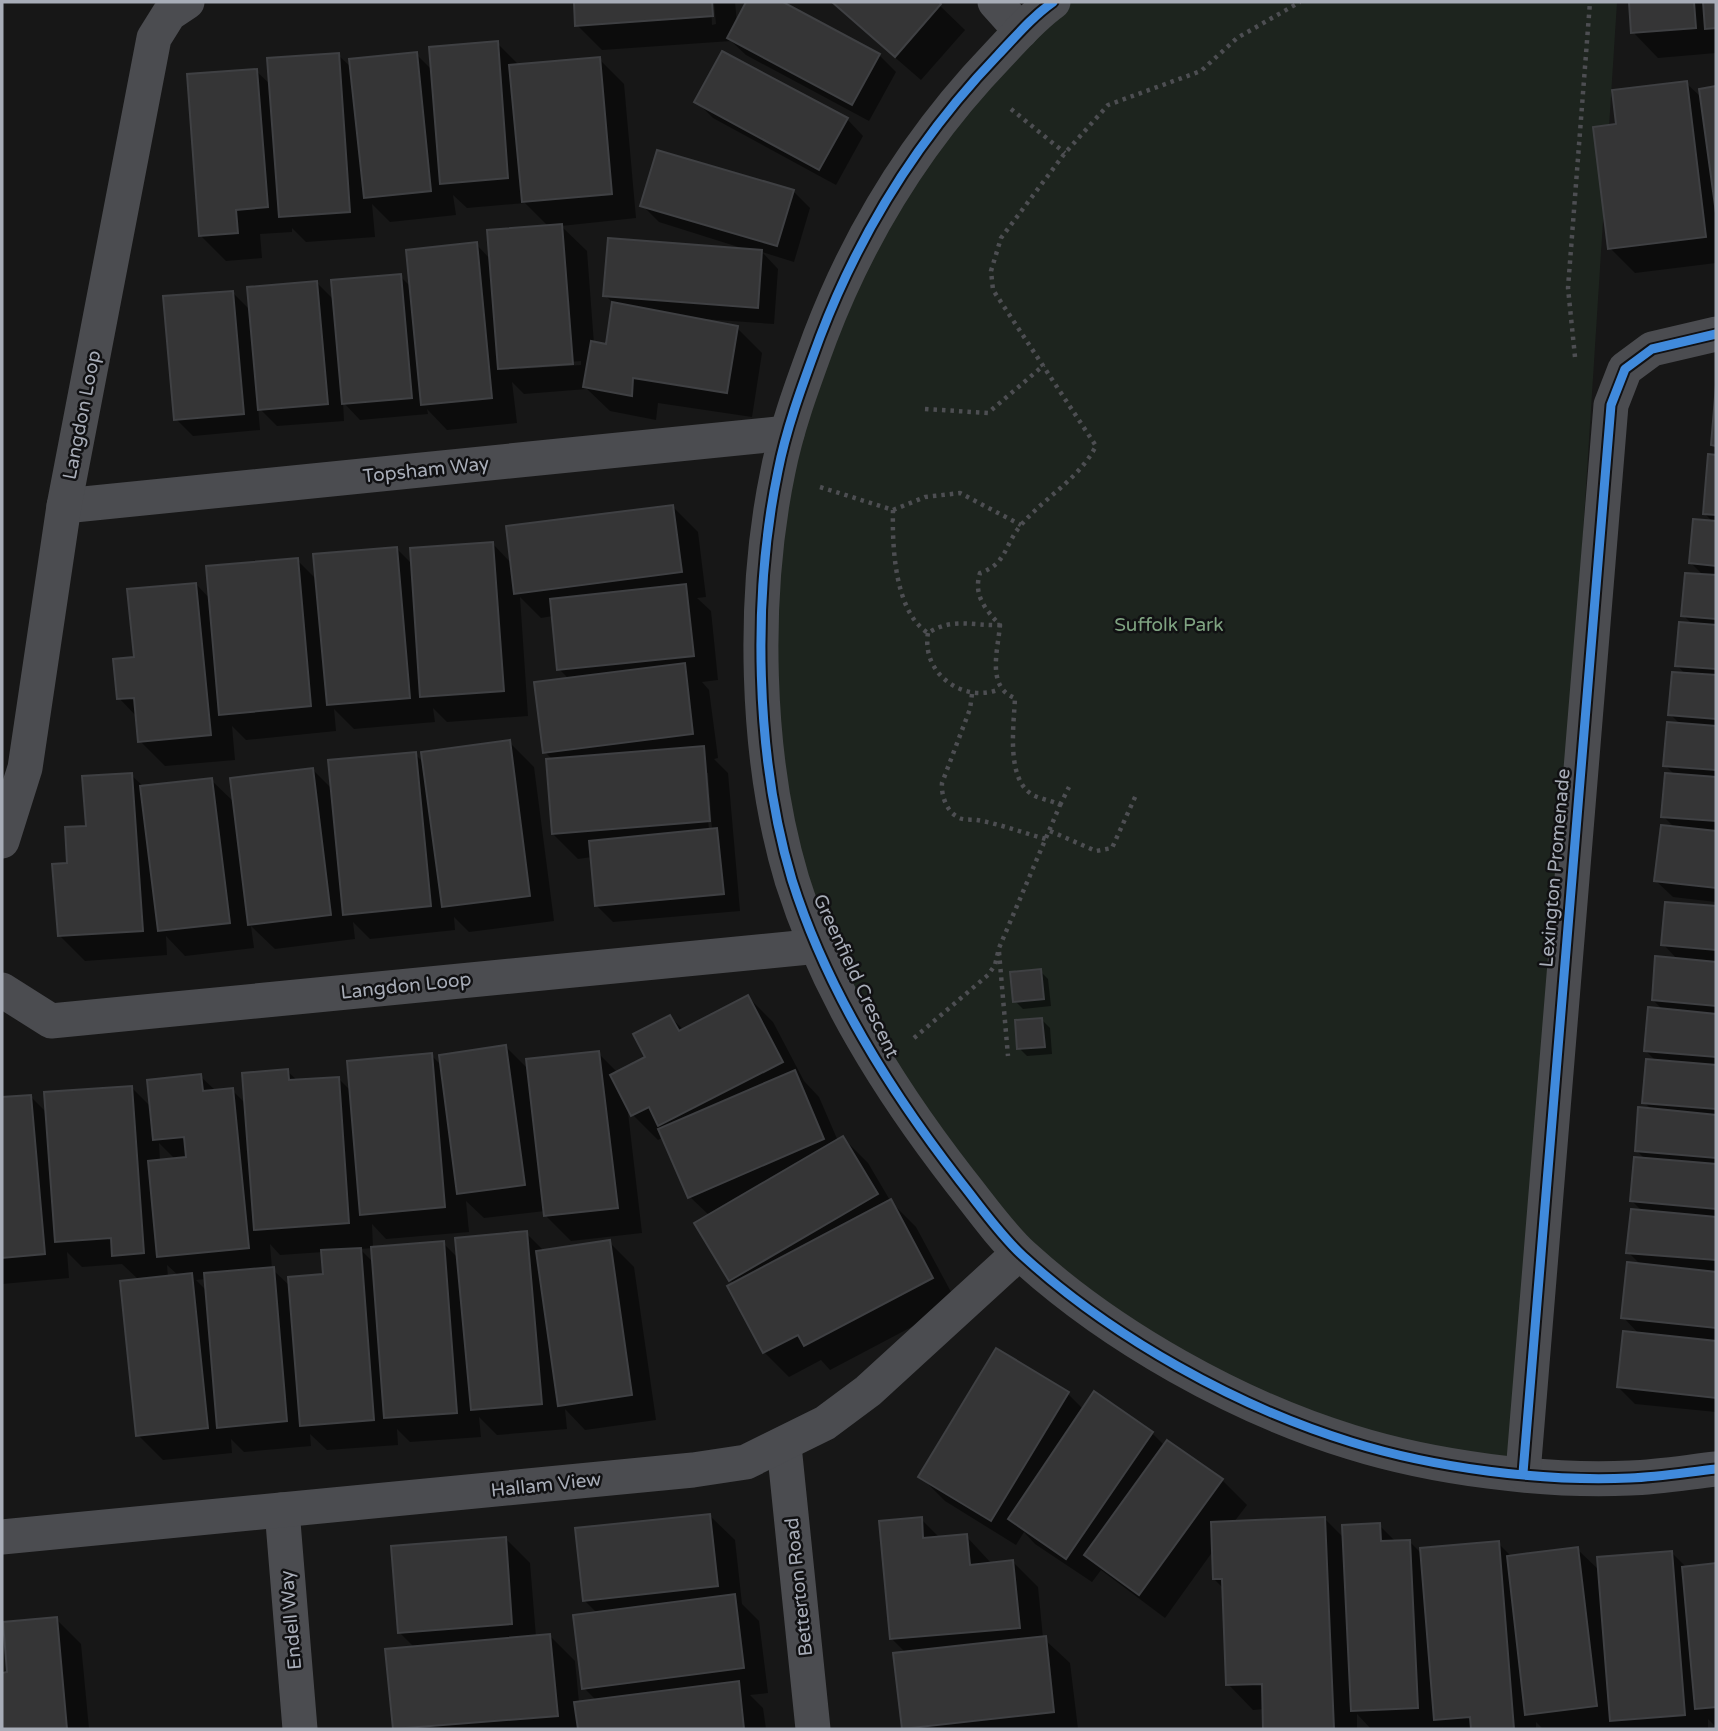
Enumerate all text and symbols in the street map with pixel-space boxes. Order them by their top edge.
street label: Langdon Loop [59,348,105,482]
street label: Topsham Way [362,452,490,488]
park label: Suffolk Park [1114,614,1224,636]
street label: Lexington Promenade [1535,768,1575,968]
street label: Greenfield Crescent [808,891,904,1061]
street label: Langdon Loop [340,968,472,1004]
street label: Hallam View [490,1468,602,1502]
street label: Betterton Road [781,1517,817,1657]
street label: Endell Way [276,1569,306,1671]

